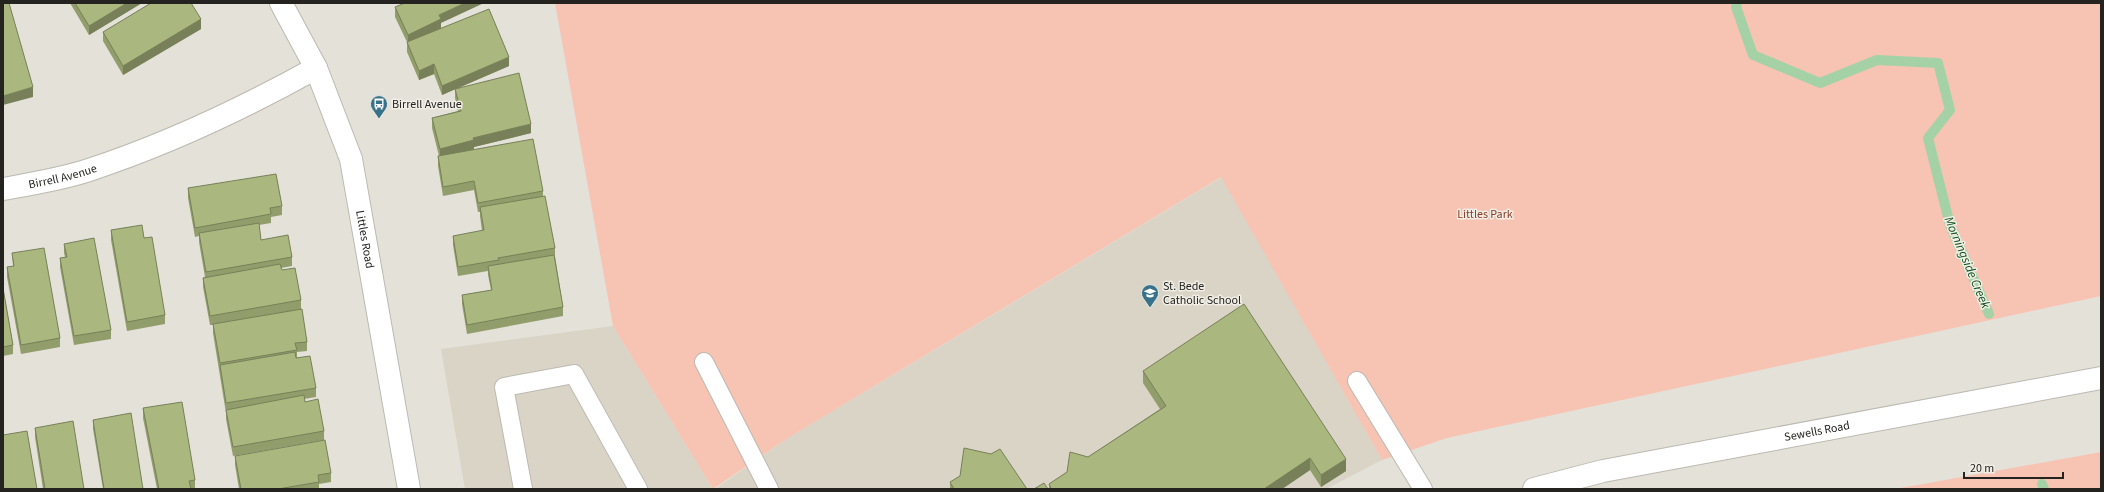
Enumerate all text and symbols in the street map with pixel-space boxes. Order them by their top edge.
bus stop icon: Birrell Avenue [369,94,389,119]
place label: Birrell Avenue [392,96,462,113]
street label: Birrell Avenue [27,160,99,193]
park label: Littles Park [1457,206,1513,223]
street label: Littles Road [351,209,378,270]
water label: Morningside Creek [1940,214,1995,312]
place label: St. Bede Catholic School [1163,278,1241,309]
school or university icon: St. Bede Catholic School [1140,283,1160,308]
street label: Sewells Road [1783,417,1851,446]
scale bar [1964,454,2063,480]
text: 20 m [1970,460,1994,477]

